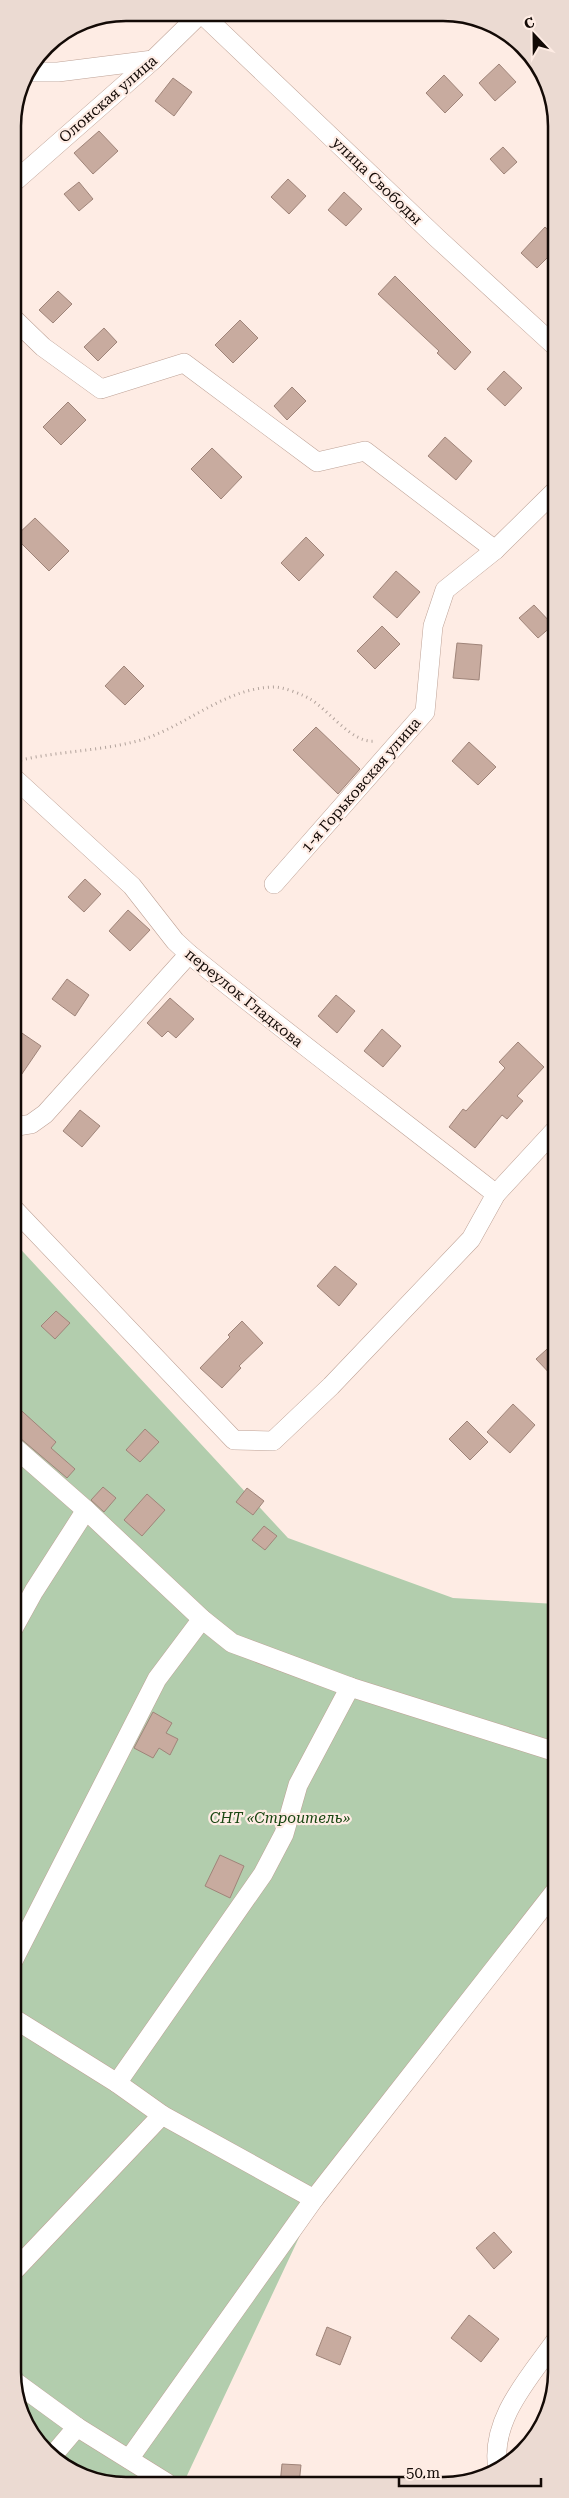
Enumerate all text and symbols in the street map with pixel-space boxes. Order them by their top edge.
north arrow [509,10,559,60]
text: С [522,14,537,32]
street label: Олонская улица [55,52,161,146]
street label: улица Свободы [328,133,426,229]
street label: 1-я Горьковская улица [298,714,424,856]
street label: переулок Гладкова [181,945,307,1051]
park label: СНТ «Строитель» [210,1809,350,1827]
scale bar [399,2456,542,2488]
text: 50 m [406,2464,441,2482]

